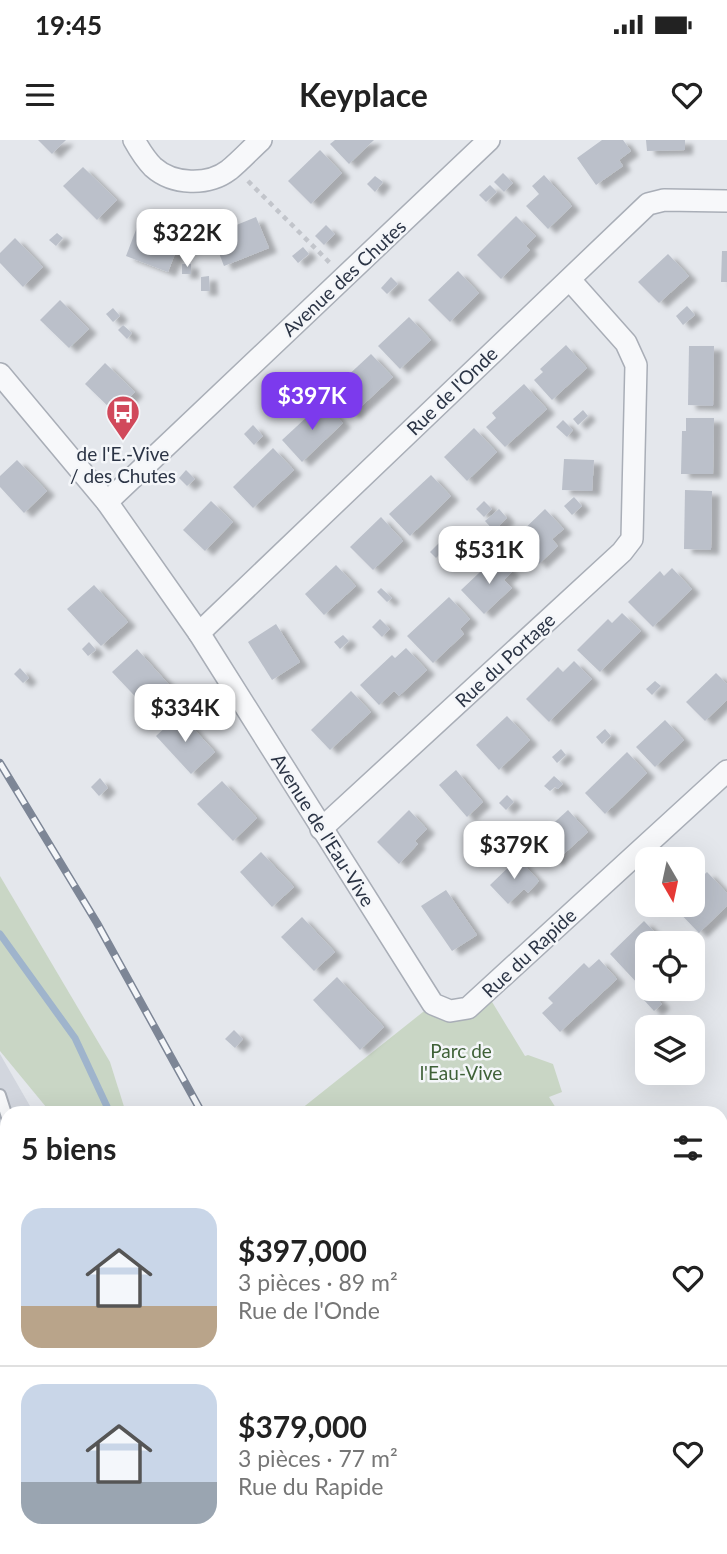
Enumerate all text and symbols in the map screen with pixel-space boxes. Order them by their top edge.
text: 19:45 [35,9,102,41]
text: Keyplace [299,75,428,114]
icon: menu [21,76,59,114]
icon: heart [668,76,706,114]
pin: $322K [138,209,236,269]
street label: Avenue des Chutes [277,215,410,341]
text: $322K [152,218,222,246]
street label: Rue de l'Onde [402,342,502,440]
pin: $397K [263,372,361,432]
text: $397K [277,381,347,409]
bus stop icon: de l'E.-Vive / des Chutes [104,393,142,442]
place label: de l'E.-Vive / des Chutes [70,442,176,487]
pin: $531K [440,526,538,586]
text: $531K [454,535,524,563]
street label: Rue du Portage [450,608,559,712]
pin: $334K [136,684,234,744]
text: $334K [150,693,220,721]
street label: Avenue de l'Eau-Vive [267,749,380,910]
pin: $379K [465,822,563,881]
text: $379K [479,830,549,858]
north arrow [635,847,705,917]
map controls [635,847,705,1085]
street label: Rue du Rapide [477,903,580,1002]
button: locate [635,931,705,1001]
button: layers [635,1015,705,1085]
park label: Parc de l'Eau-Vive [420,1039,502,1084]
icon: filters [669,1129,707,1167]
text: 5 biens [21,1130,116,1166]
text: $397,000 [238,1232,367,1268]
icon: home [77,1236,161,1320]
icon: heart [669,1259,707,1297]
text: 3 pièces · 89 m² [238,1268,398,1296]
text: Rue de l'Onde [238,1296,380,1324]
text: $379,000 [238,1408,367,1444]
icon: home [77,1412,161,1496]
icon: heart [669,1435,707,1473]
text: 3 pièces · 77 m² [238,1444,398,1472]
text: Rue du Rapide [238,1472,384,1500]

